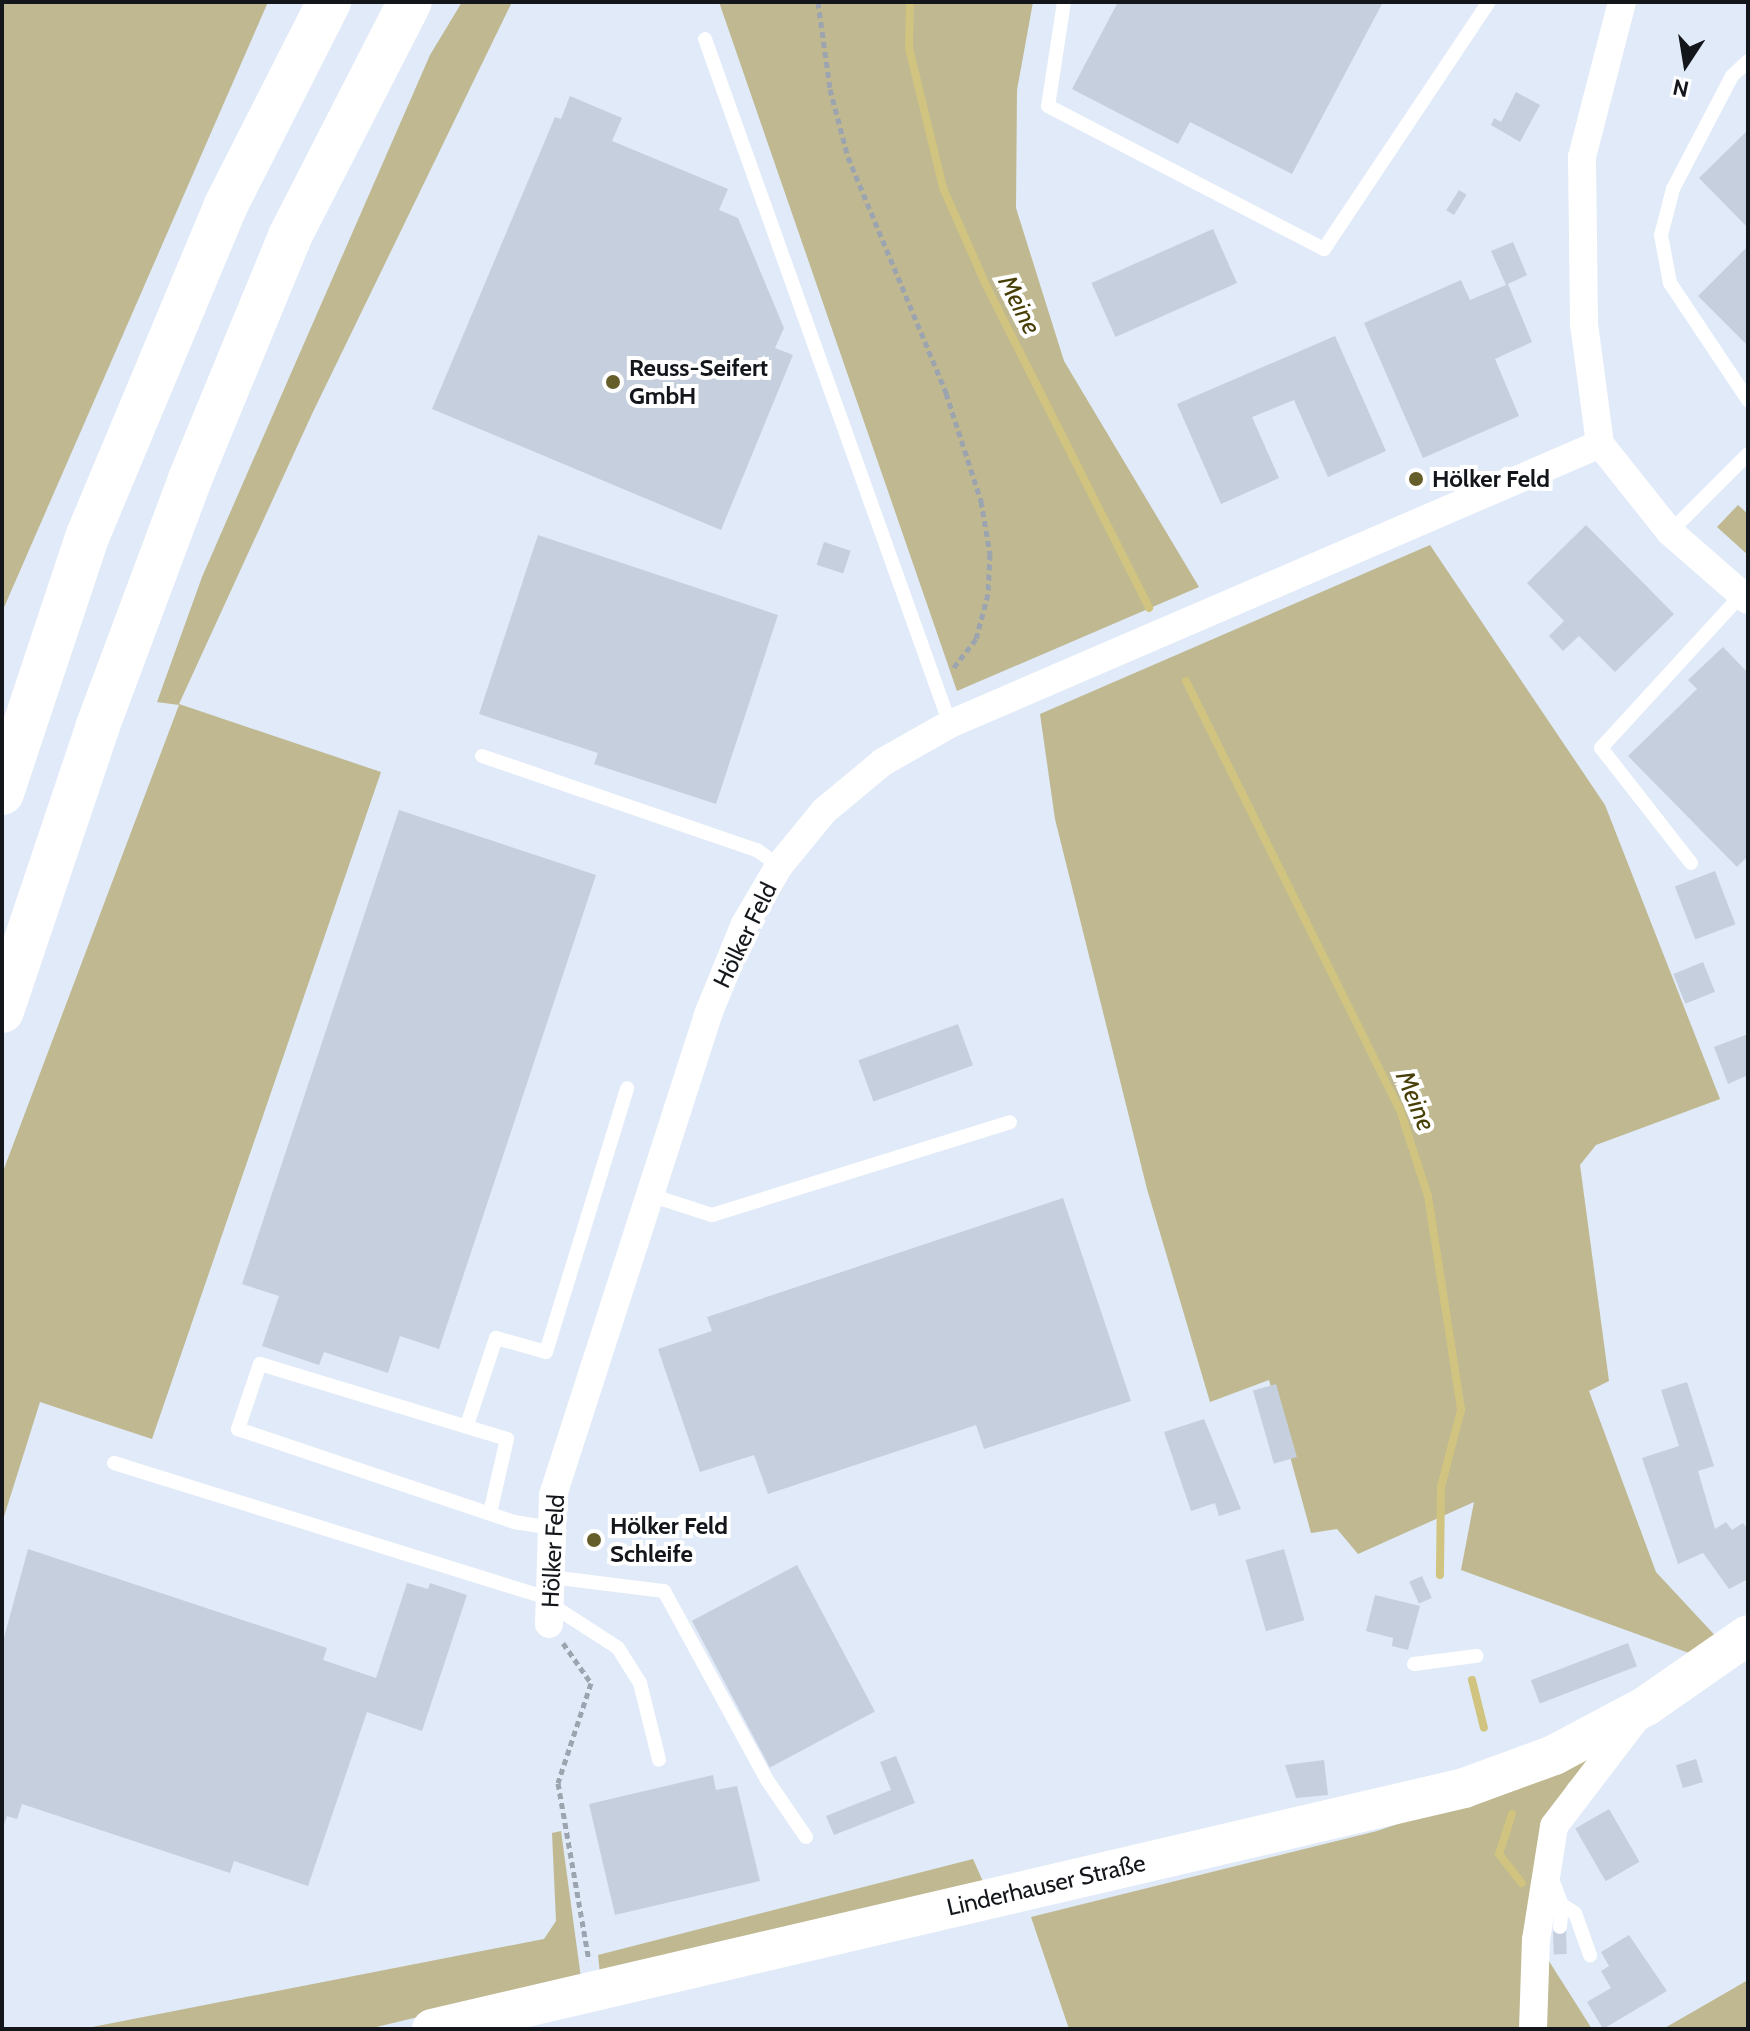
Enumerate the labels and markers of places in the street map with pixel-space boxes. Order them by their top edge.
place label: Reuss-Seifert GmbH [629,354,768,410]
marker: Reuss-Seifert GmbH [604,373,622,391]
place label: Hölker Feld [1432,465,1550,493]
marker: Hölker Feld [1407,470,1425,488]
place label: Hölker Feld Schleife [610,1512,728,1568]
marker: Hölker Feld Schleife [585,1531,603,1549]

